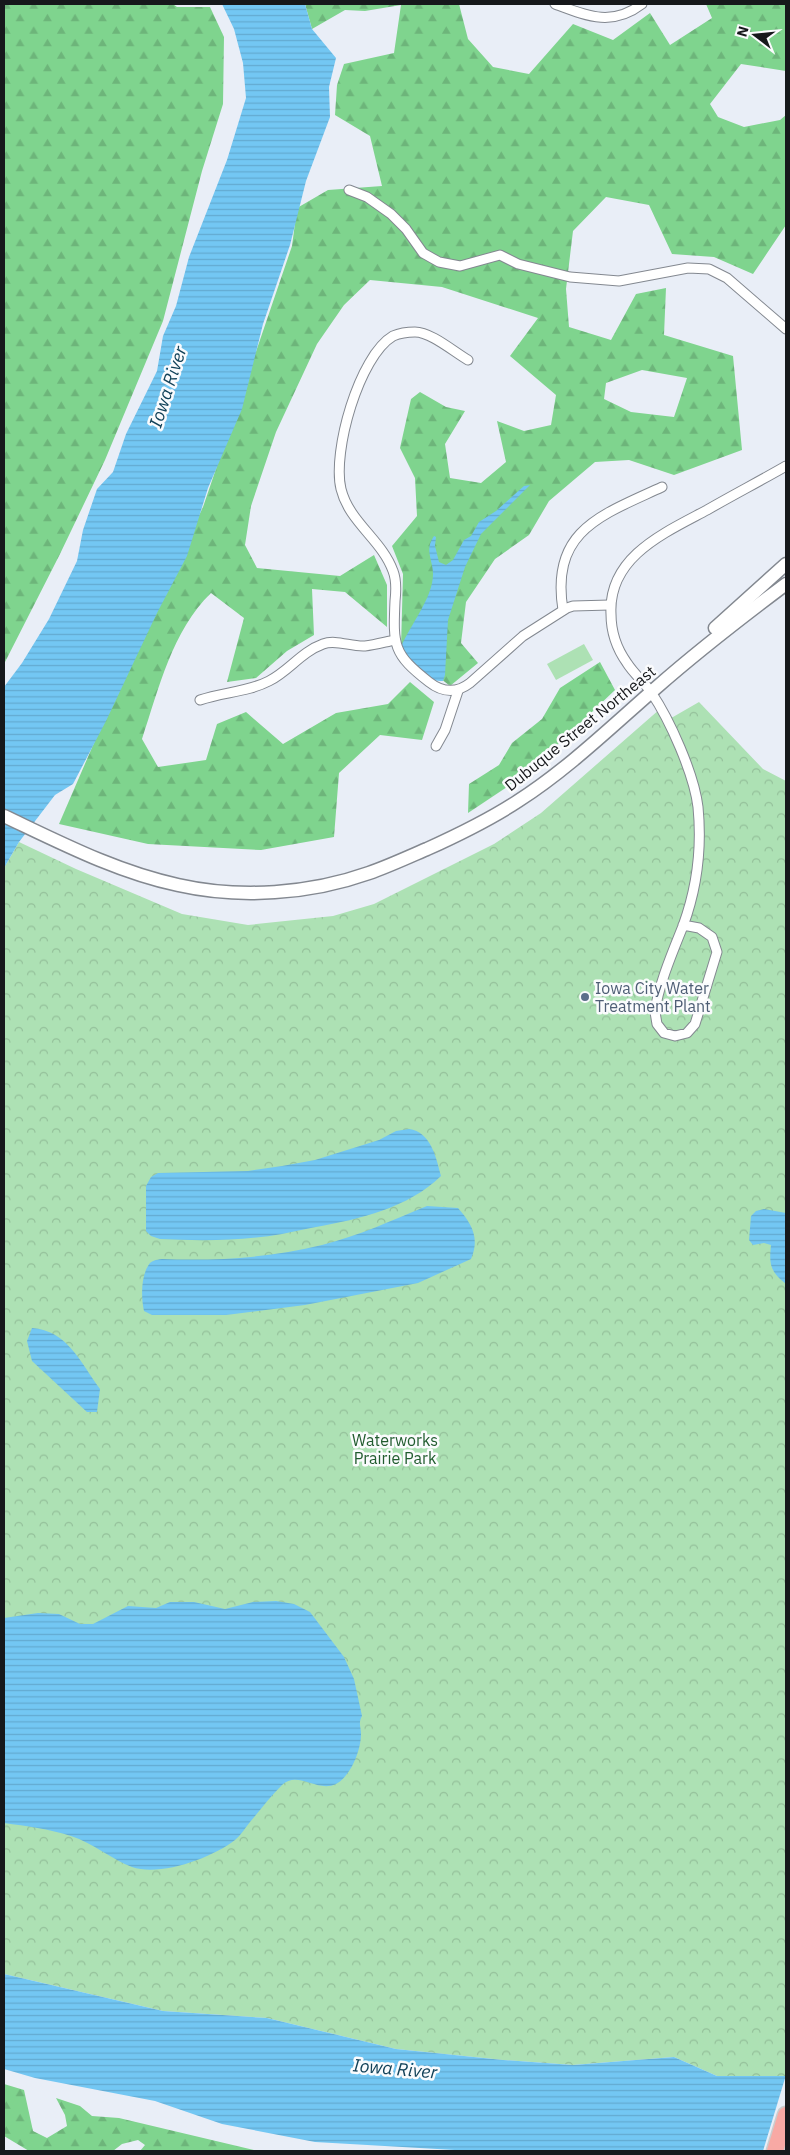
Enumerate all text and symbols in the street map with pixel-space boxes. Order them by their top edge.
north arrow [730,10,780,60]
text: N [732,24,753,39]
water label: Iowa River [144,343,192,431]
street label: Dubuque Street Northeast [501,661,659,795]
place label: Iowa City Water Treatment Plant [595,978,711,1016]
marker: Iowa City Water Treatment Plant [579,991,591,1003]
park label: Waterworks Prairie Park [352,1430,438,1468]
water label: Iowa River [352,2053,439,2084]

